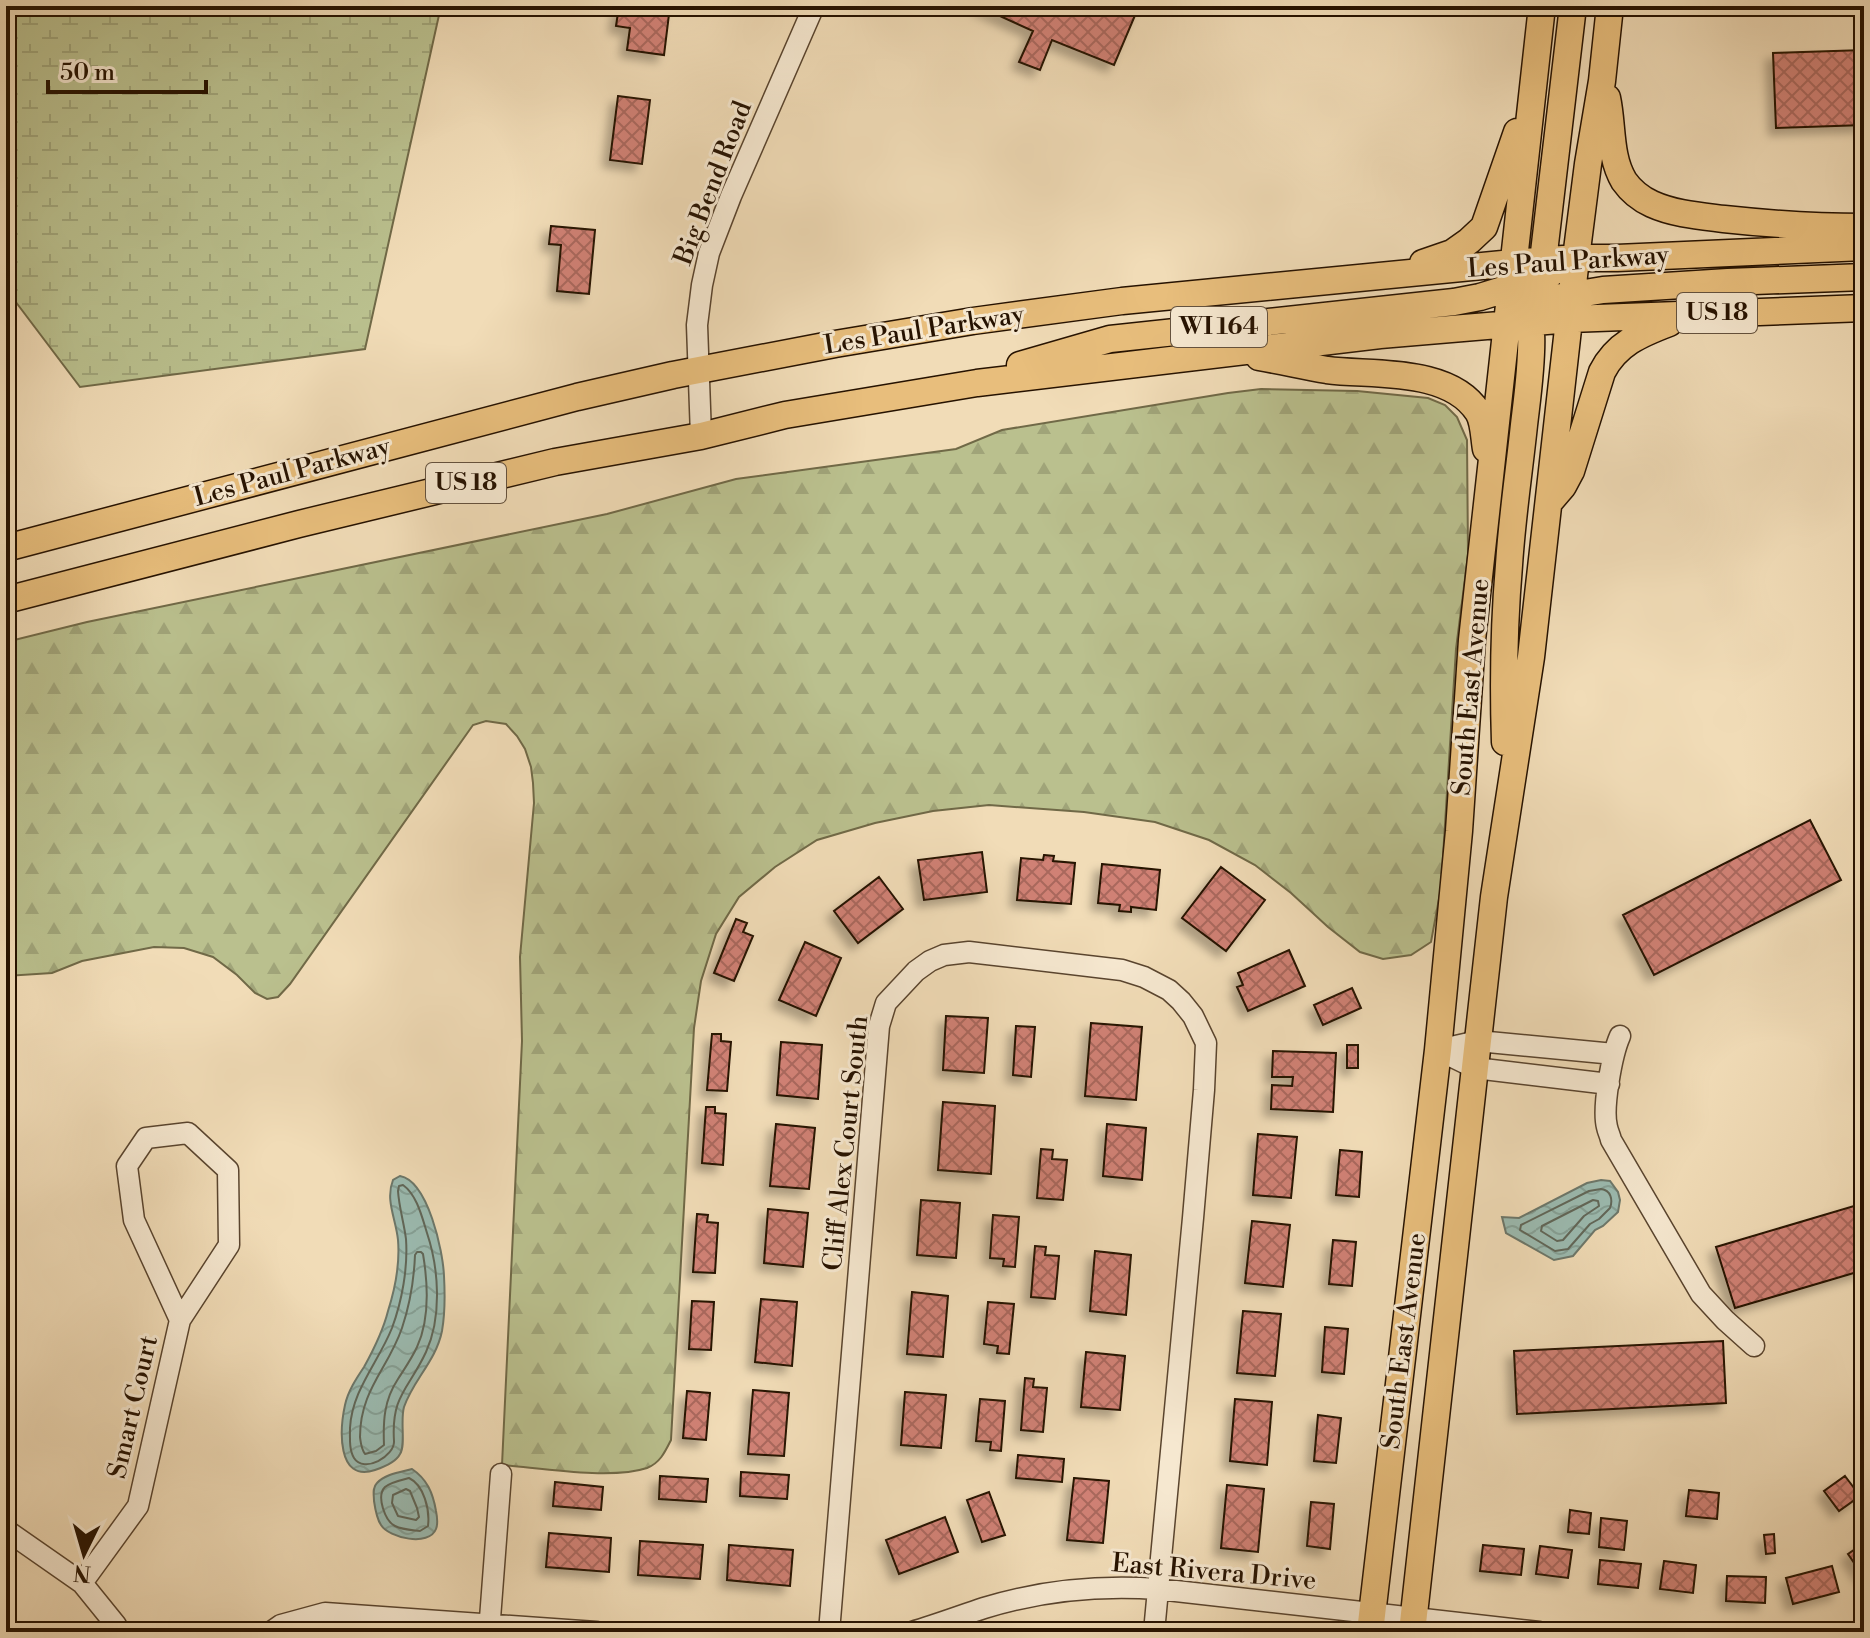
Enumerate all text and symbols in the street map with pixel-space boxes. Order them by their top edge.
scale bar [48,44,206,94]
text: 50 m [60,58,115,88]
street label: Big Bend Road [667,96,759,270]
street label: Les Paul Parkway [1466,239,1670,285]
road number: US 18 [1677,293,1757,333]
street label: Les Paul Parkway [822,298,1027,362]
road number: WI 164 [1171,307,1267,347]
street label: Les Paul Parkway [190,430,394,514]
road number: US 18 [426,463,506,503]
street label: South East Avenue [1446,577,1496,797]
street label: Cliff Alex Court South [817,1014,875,1272]
street label: South East Avenue [1375,1231,1433,1451]
street label: Smart Court [101,1332,165,1482]
north arrow [44,1514,124,1594]
street label: East Rivera Drive [1110,1547,1318,1597]
text: N [72,1558,92,1587]

